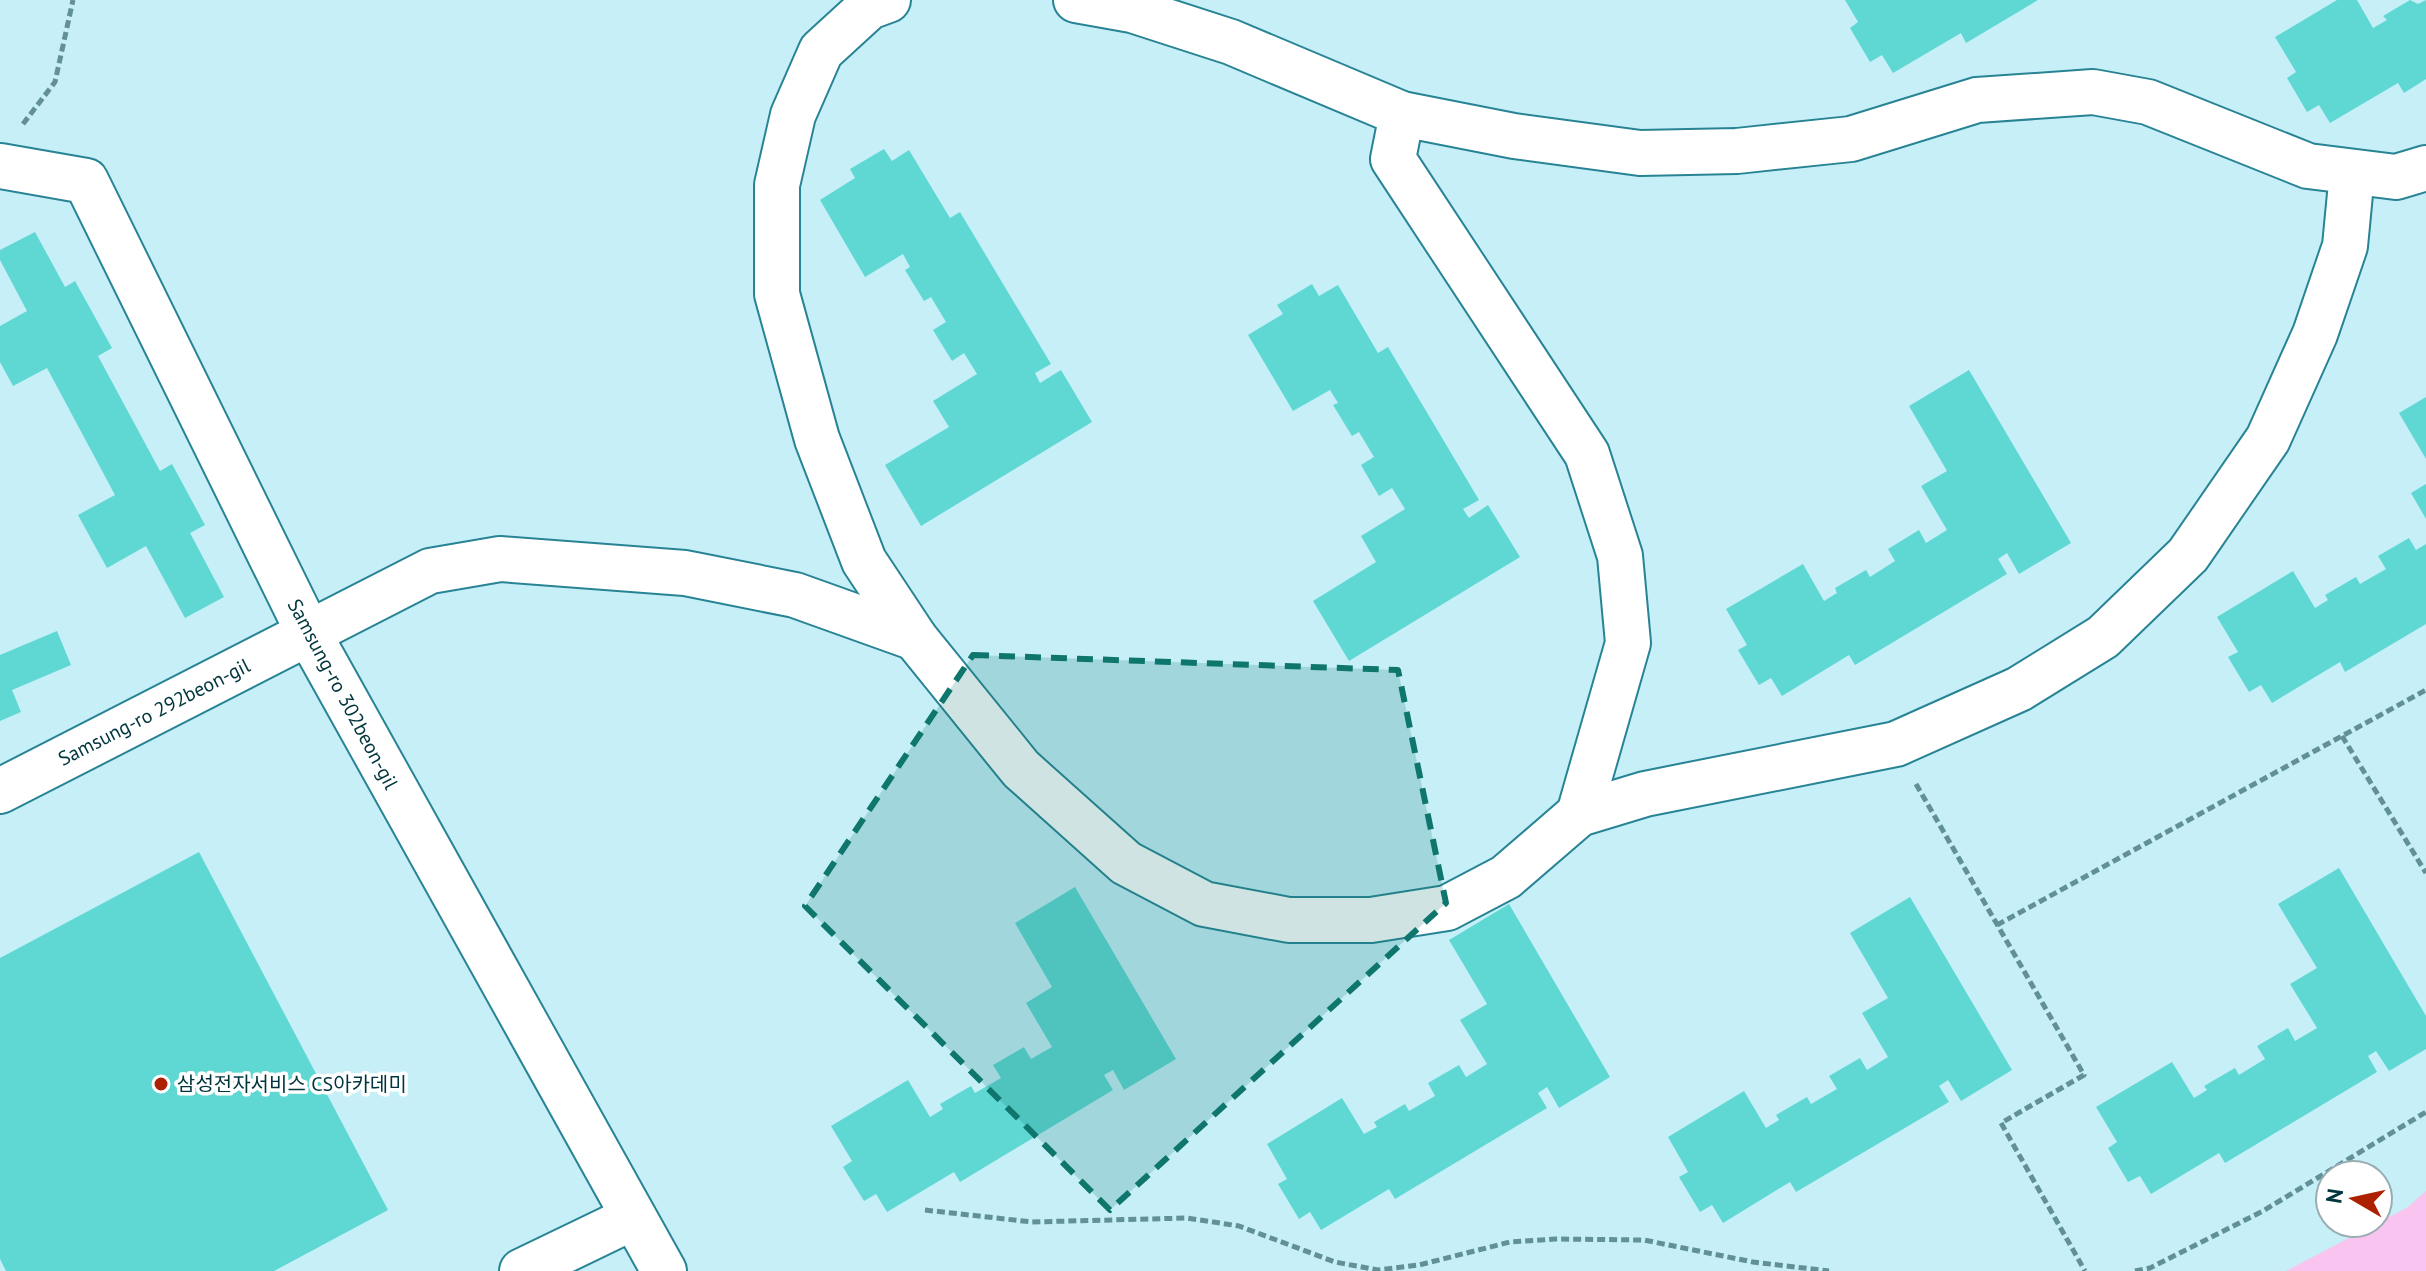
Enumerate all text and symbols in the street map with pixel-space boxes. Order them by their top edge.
street label: Samsung-ro 302beon-gil [282,594,404,794]
street label: Samsung-ro 292beon-gil [54,652,254,772]
place label: 삼성전자서비스 CS아카데미 [177,1071,407,1097]
marker: 삼성전자서비스 CS아카데미 [152,1075,170,1093]
north arrow [2314,1159,2394,1239]
text: N [2319,1187,2349,1205]

